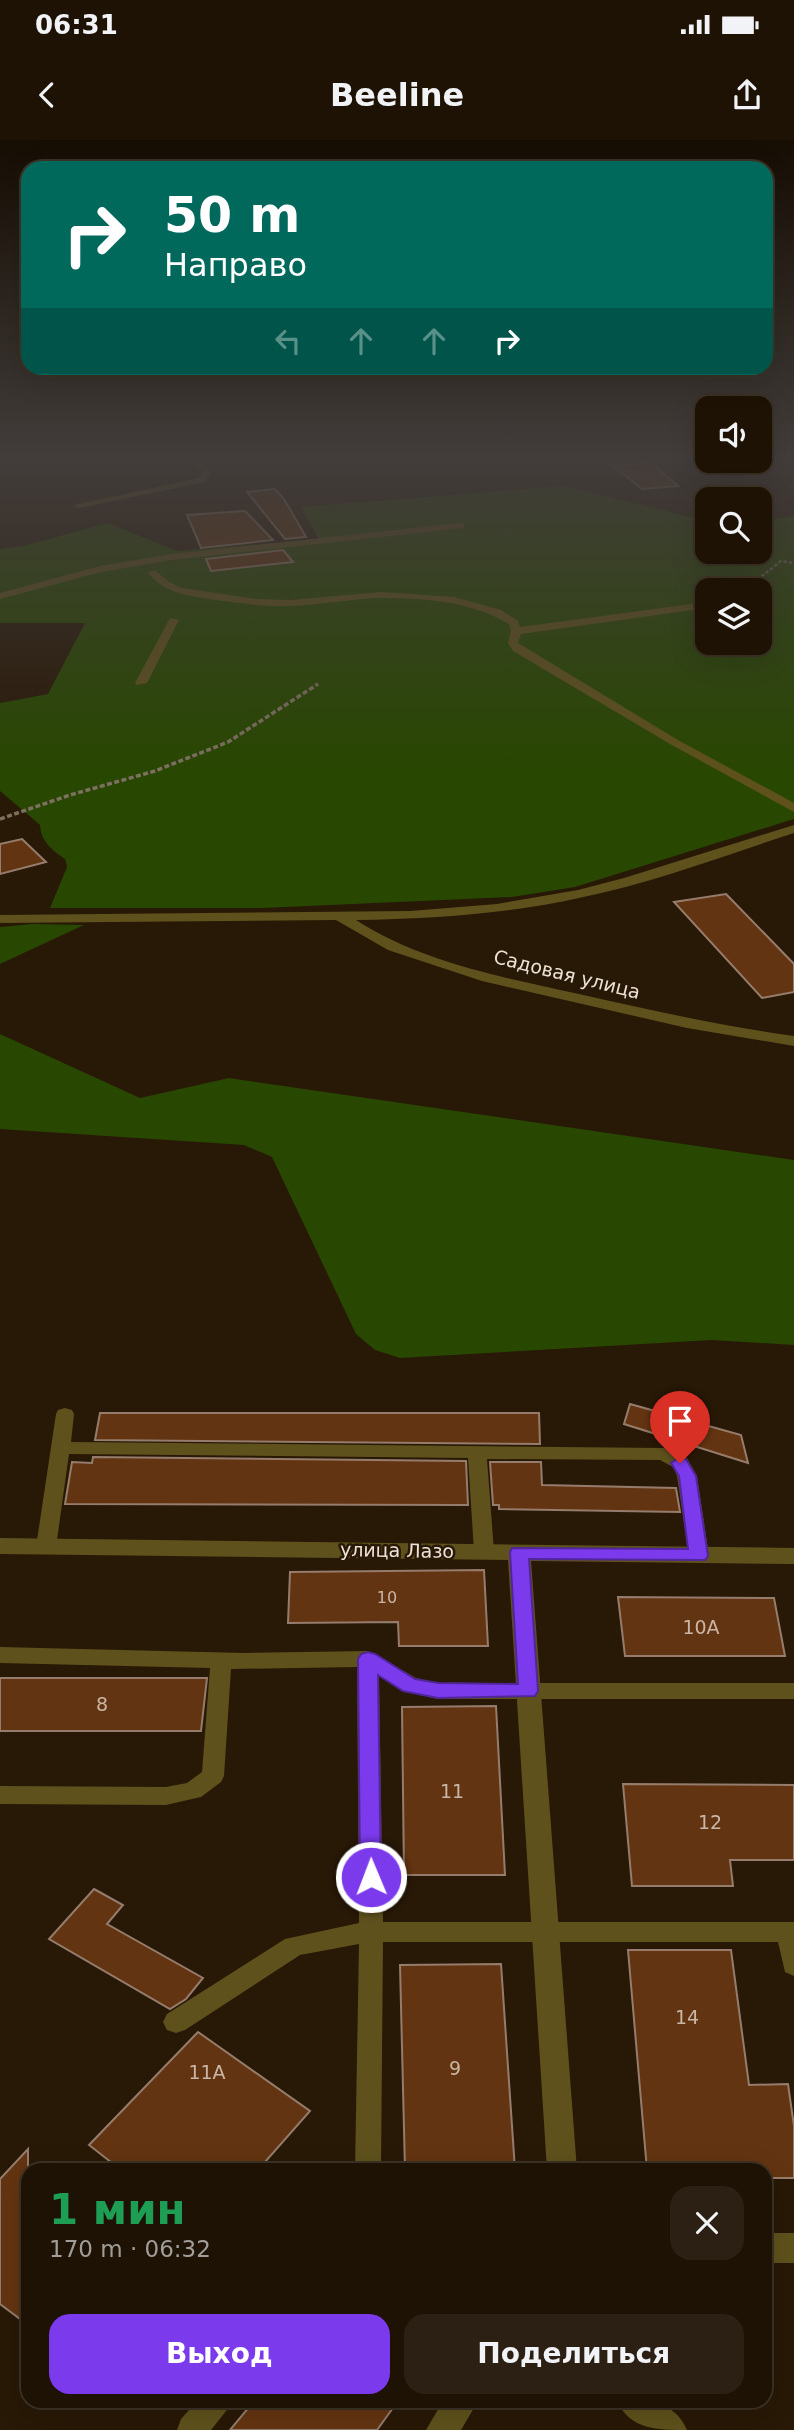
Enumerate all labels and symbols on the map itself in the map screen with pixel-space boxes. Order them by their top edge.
street label: Садовая улица [491,945,643,1003]
pin [650,1391,710,1463]
street label: улица Лазо [340,1538,454,1562]
house number: 10 [377,1588,397,1607]
house number: 10А [682,1616,720,1638]
house number: 8 [96,1693,108,1715]
house number: 11 [440,1780,464,1802]
house number: 12 [698,1811,722,1833]
position arrow [334,1840,408,1914]
house number: 14 [675,2006,699,2028]
house number: 9 [449,2057,461,2079]
house number: 11А [188,2061,226,2083]

